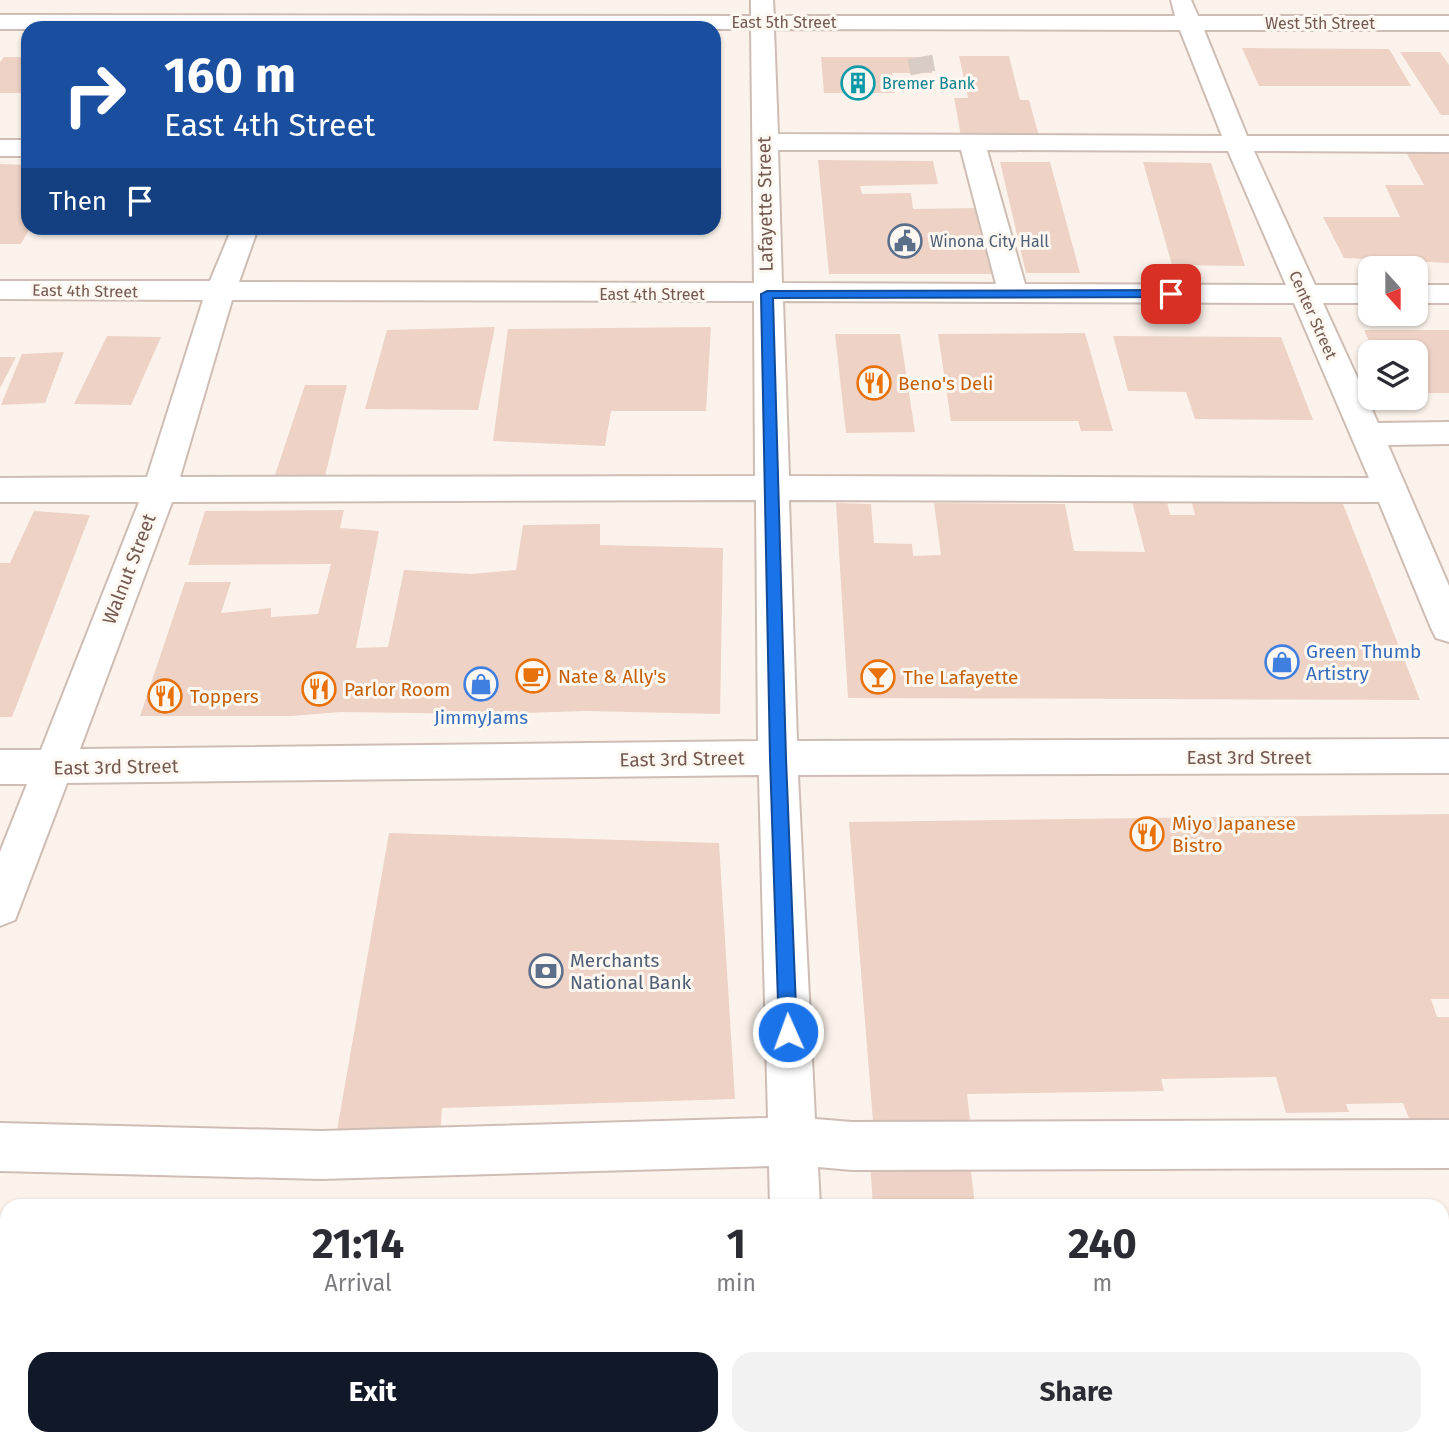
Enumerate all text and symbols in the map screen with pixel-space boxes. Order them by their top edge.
street label: East 5th Street [731,13,837,32]
street label: West 5th Street [1265,14,1375,33]
text: 160 m [164,46,296,105]
icon: right [49,49,140,140]
building icon: Bremer Bank [839,64,877,102]
place label: Bremer Bank [882,74,976,93]
text: East 4th Street [164,106,375,144]
street label: Lafayette Street [752,136,778,272]
icon: arrive [121,182,159,220]
text: Then [49,186,107,217]
public building icon: Winona City Hall [886,222,924,260]
place label: Winona City Hall [930,232,1049,251]
north arrow [1358,256,1428,326]
map controls [1358,256,1428,410]
pin [1141,264,1201,324]
street label: Center Street [1285,268,1341,362]
icon: arrive [1152,275,1190,313]
street label: East 4th Street [32,281,138,301]
street label: East 4th Street [599,285,705,304]
button: layers [1358,340,1428,410]
restaurant icon: Beno's Deli [855,364,893,402]
place label: Beno's Deli [898,372,993,395]
street label: Walnut Street [97,510,161,627]
place label: Green Thumb Artistry [1306,640,1421,685]
shop icon: Green Thumb Artistry [1263,643,1301,681]
cafe icon: Nate & Ally's [514,657,552,695]
bar icon: The Lafayette [859,658,897,696]
shop icon: JimmyJams [462,665,500,703]
place label: Nate & Ally's [558,665,666,688]
place label: The Lafayette [903,666,1018,689]
restaurant icon: Parlor Room [300,670,338,708]
restaurant icon: Toppers [146,677,184,715]
place label: Parlor Room [344,678,450,701]
place label: Toppers [190,685,259,708]
place label: JimmyJams [434,706,528,729]
street label: East 3rd Street [619,746,745,772]
street label: East 3rd Street [1186,746,1312,769]
street label: East 3rd Street [53,754,179,780]
place label: Miyo Japanese Bistro [1172,812,1296,857]
restaurant icon: Miyo Japanese Bistro [1128,815,1166,853]
place label: Merchants National Bank [570,949,692,994]
bank icon: Merchants National Bank [527,952,565,990]
position arrow [751,995,825,1069]
text: 21:14 [312,1219,404,1269]
text: 1 [726,1219,746,1269]
text: 240 [1068,1219,1137,1269]
text: Arrival [324,1269,392,1297]
text: min [716,1269,756,1297]
text: m [1093,1269,1112,1297]
button: Exit [28,1352,718,1432]
button: Share [732,1352,1421,1432]

